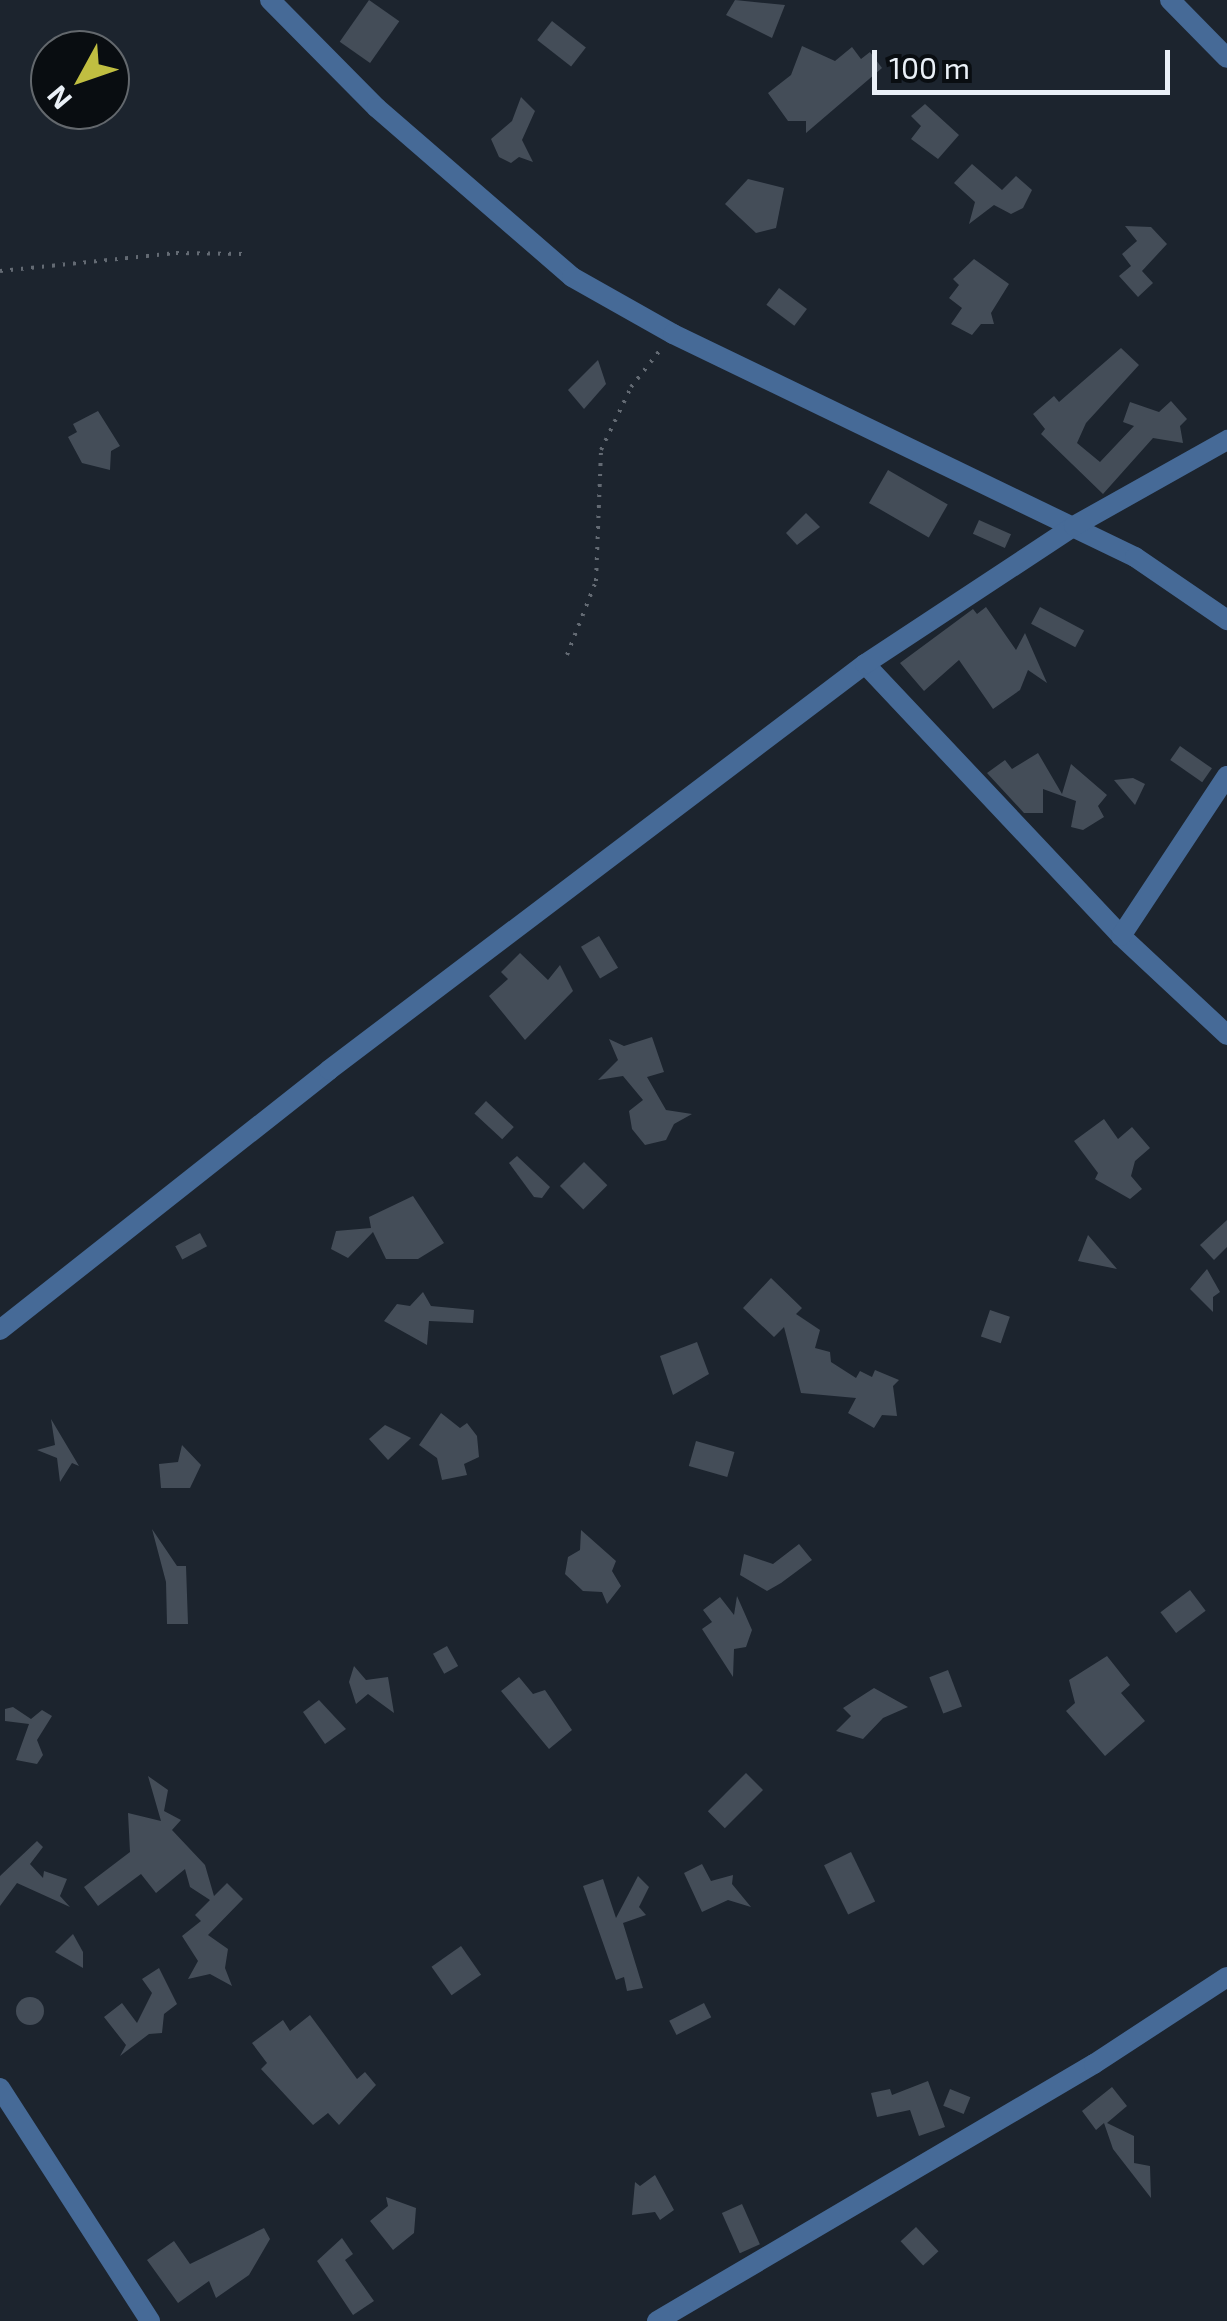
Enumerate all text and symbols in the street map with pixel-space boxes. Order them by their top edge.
north arrow [30,30,130,130]
scale bar [877,30,1174,92]
text: 100 m [889,49,970,85]
text: N [39,79,78,117]

